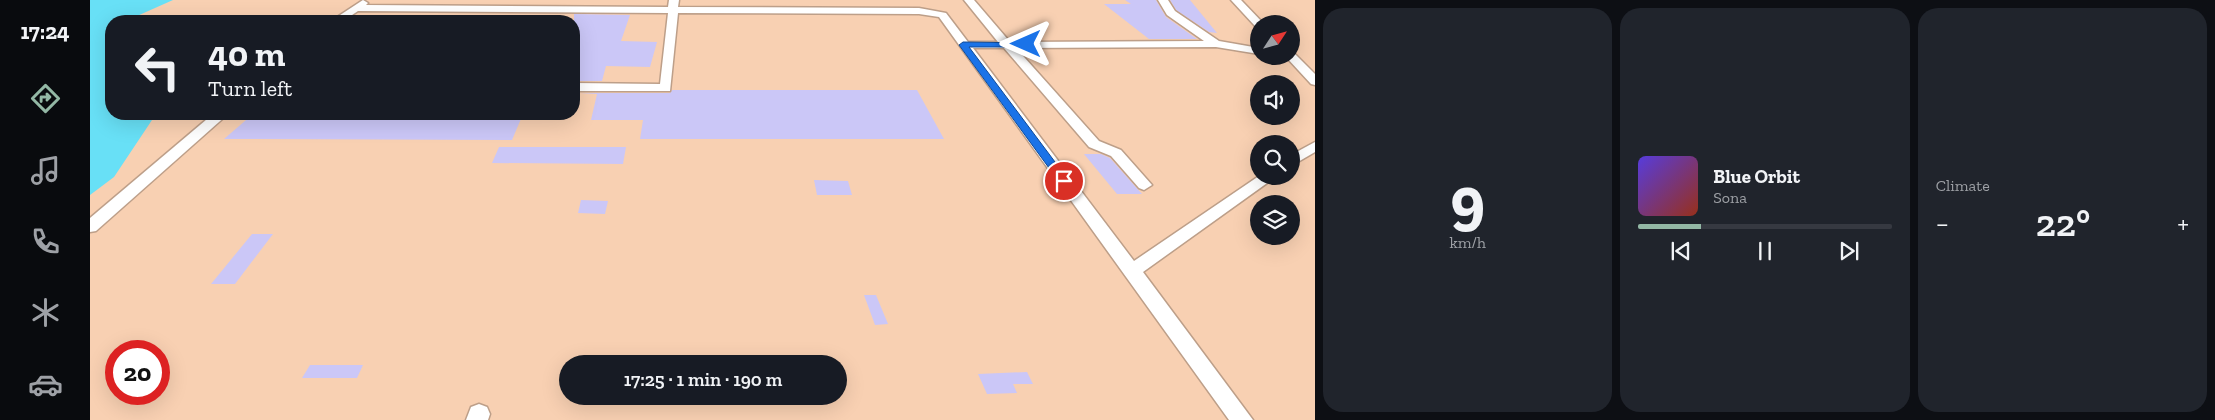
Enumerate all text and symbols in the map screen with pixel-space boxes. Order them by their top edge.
north arrow [1250,15,1300,65]
map controls [1250,15,1300,245]
position arrow [999,17,1051,69]
text: 17:24 [20,18,70,45]
text: 40 m [208,33,285,75]
icon: left [125,35,190,100]
text: Turn left [208,75,292,102]
button: sound [1250,75,1300,125]
icon: directions [28,81,63,116]
button: search [1250,135,1300,185]
icon: music [28,153,63,188]
pin [1043,160,1085,202]
text: 9 [1450,161,1485,239]
text: Blue Orbit [1713,165,1800,188]
icon: arrive [1050,167,1078,195]
text: Climate [1936,176,1990,195]
text: Sona [1713,188,1747,207]
button: layers [1250,195,1300,245]
text: 22° [2036,200,2090,246]
text: − [1936,207,1949,240]
text: + [2177,207,2189,240]
icon: phone [28,224,63,259]
text: km/h [1449,233,1486,252]
icon: previous [1667,237,1695,265]
icon: pause [1751,237,1779,265]
icon: next [1835,237,1863,265]
icon: climate [28,295,63,330]
speed limit sign: 20 [105,340,170,405]
icon: car [28,367,63,402]
text: 17:25 · 1 min · 190 m [624,368,782,391]

